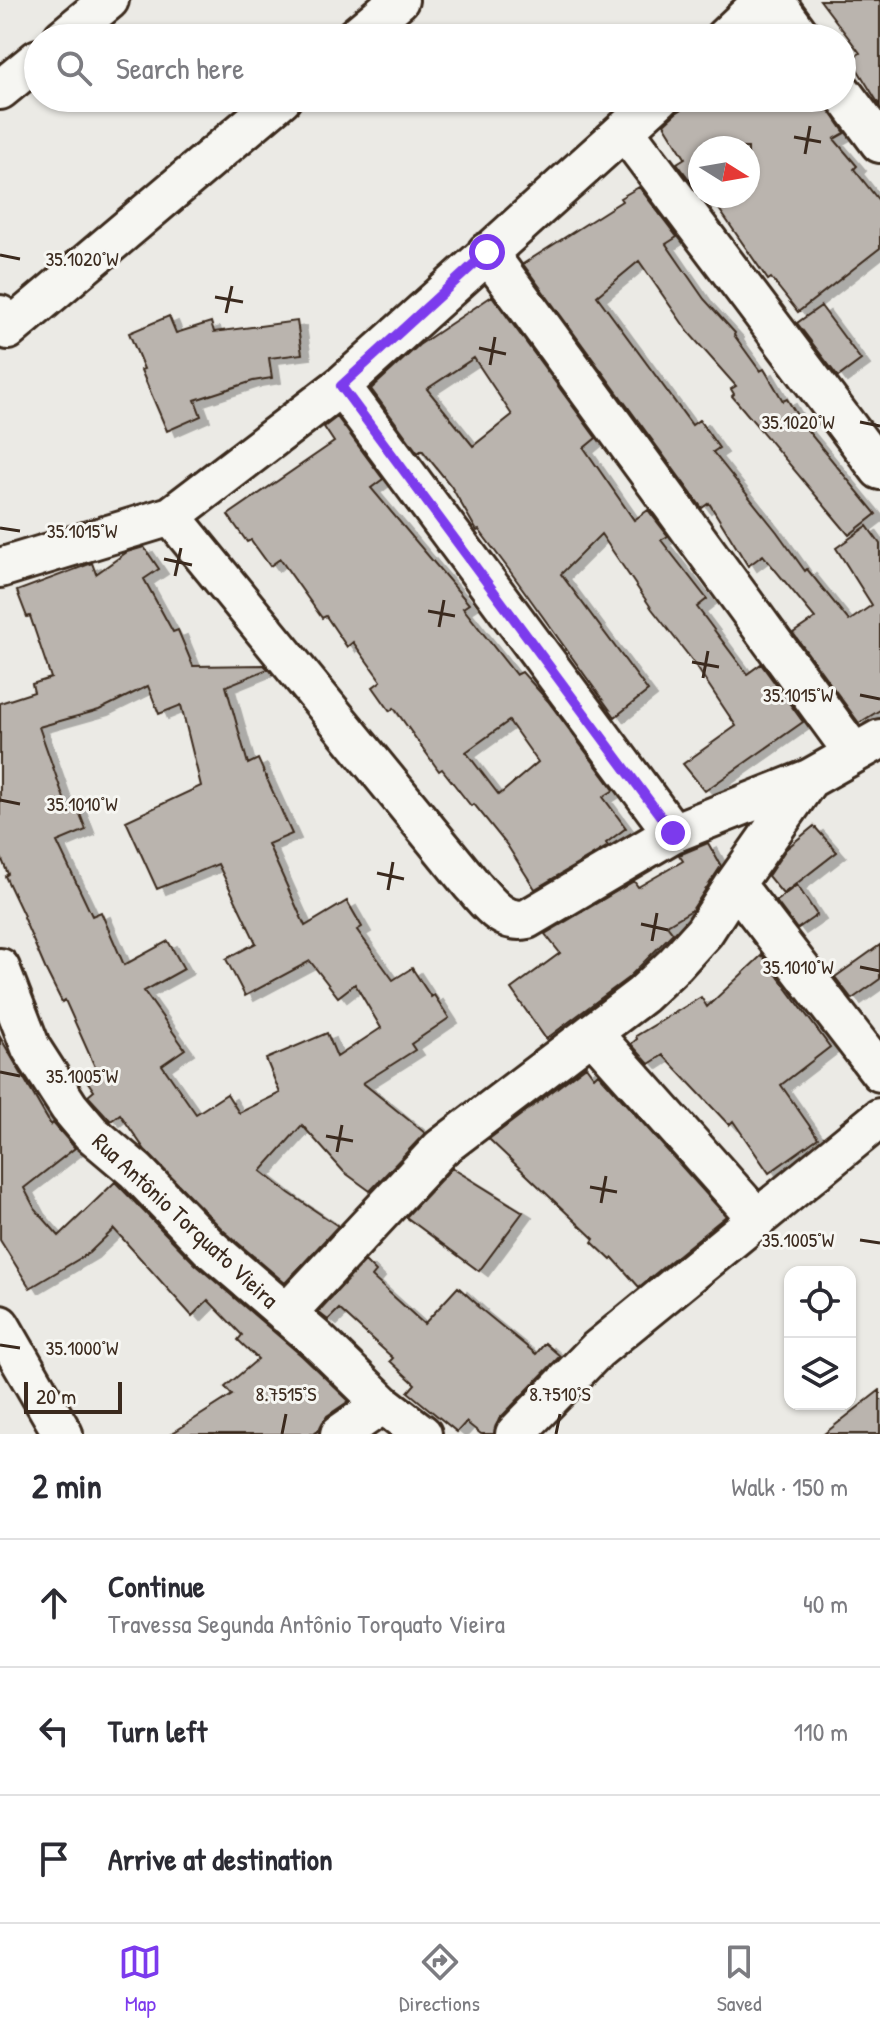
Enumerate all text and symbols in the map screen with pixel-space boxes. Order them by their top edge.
search box [24,24,856,112]
icon: search [52,46,96,90]
text: Search here [116,48,244,88]
north arrow [688,136,760,208]
route start [469,234,505,270]
text: 35.1020°W [45,245,119,272]
text: 35.1020°W [761,408,835,435]
text: 35.1015°W [47,517,118,544]
text: 35.1015°W [763,681,834,708]
text: 35.1010°W [46,790,118,817]
route end [655,815,691,851]
text: 35.1010°W [762,953,834,980]
text: 35.1005°W [46,1062,119,1089]
street label: Rua Antônio Torquato Vieira [86,1125,286,1315]
text: 35.1005°W [762,1226,835,1253]
map controls [784,1266,856,1410]
button: locate [784,1266,856,1338]
text: 35.1000°W [46,1334,119,1361]
button: layers [784,1338,856,1410]
scale bar [24,1378,122,1414]
text: 8.7515°S [256,1380,316,1407]
text: 8.7510°S [529,1380,591,1407]
text: 20 m [36,1381,76,1411]
text: 2 min [32,1463,102,1509]
text: Walk · 150 m [731,1469,848,1504]
text: Continue [108,1566,205,1606]
icon: ahead [32,1581,76,1625]
text: 40 m [803,1586,848,1621]
text: Travessa Segunda Antônio Torquato Vieira [108,1606,505,1641]
icon: left [32,1709,76,1753]
text: Turn left [108,1711,207,1751]
text: 110 m [794,1714,848,1749]
icon: arrive [32,1837,76,1881]
text: Arrive at destination [108,1839,333,1879]
tab: Map [118,1940,162,2018]
tab: Directions [399,1940,480,2018]
tab: Saved [717,1940,762,2018]

